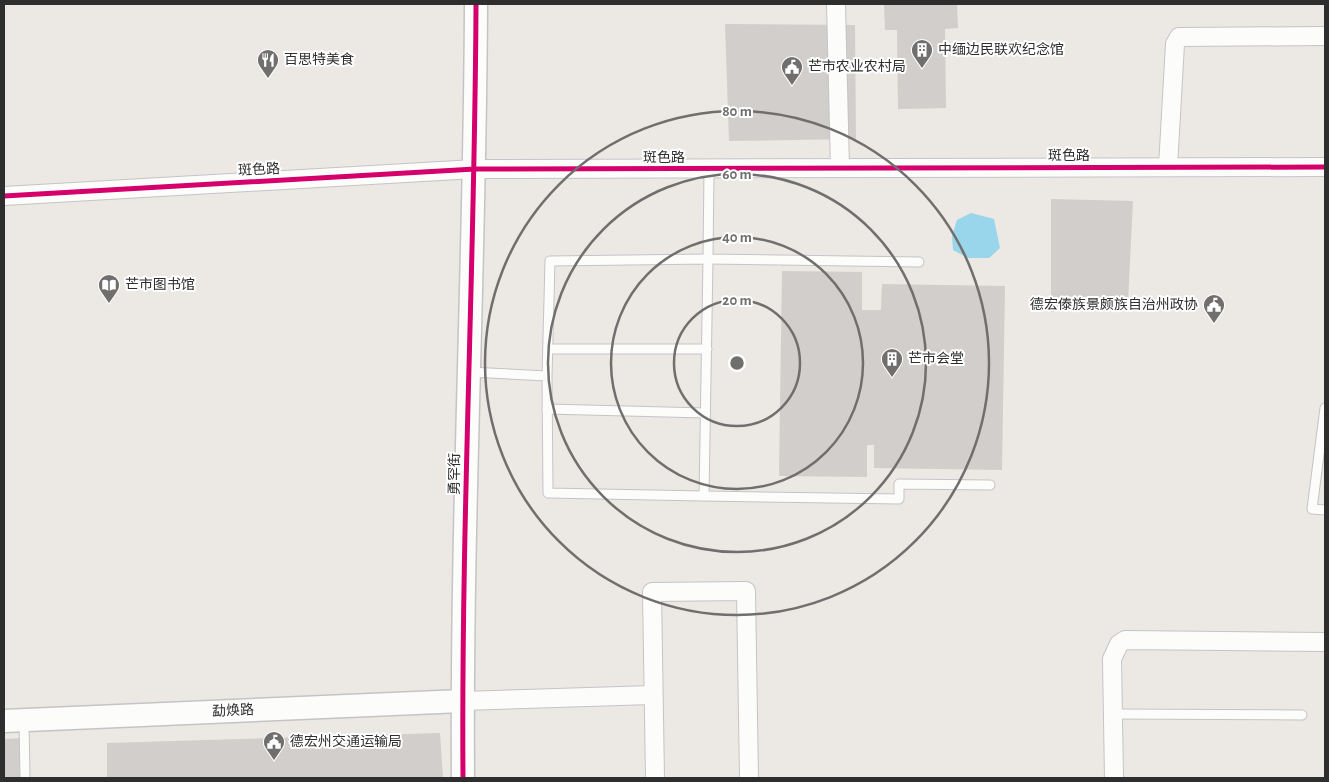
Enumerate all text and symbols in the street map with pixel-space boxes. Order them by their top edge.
building icon: 中缅边民联欢纪念馆 [910,38,934,69]
place label: 中缅边民联欢纪念馆 [938,41,1064,57]
restaurant icon: 百思特美食 [256,48,280,79]
place label: 百思特美食 [284,52,354,67]
public building icon: 芒市农业农村局 [780,55,804,86]
place label: 芒市农业农村局 [808,58,906,74]
text: 80 m [722,104,752,119]
street label: 斑色路 [1048,147,1090,163]
street label: 斑色路 [643,149,685,165]
street label: 斑色路 [238,160,280,178]
text: 60 m [722,167,752,182]
text: 40 m [722,230,752,245]
library icon: 芒市图书馆 [97,273,121,304]
place label: 芒市图书馆 [125,277,195,292]
text: 20 m [722,293,752,308]
public building icon: 德宏傣族景颇族自治州政协 [1202,293,1226,324]
place label: 德宏傣族景颇族自治州政协 [1030,296,1198,312]
building icon: 芒市会堂 [880,347,904,378]
place label: 芒市会堂 [908,351,964,366]
centre of rings [728,354,746,372]
street label: 勇罕街 [447,453,462,495]
street label: 勐焕路 [212,701,254,719]
public building icon: 德宏州交通运输局 [262,730,286,761]
place label: 德宏州交通运输局 [290,733,402,749]

